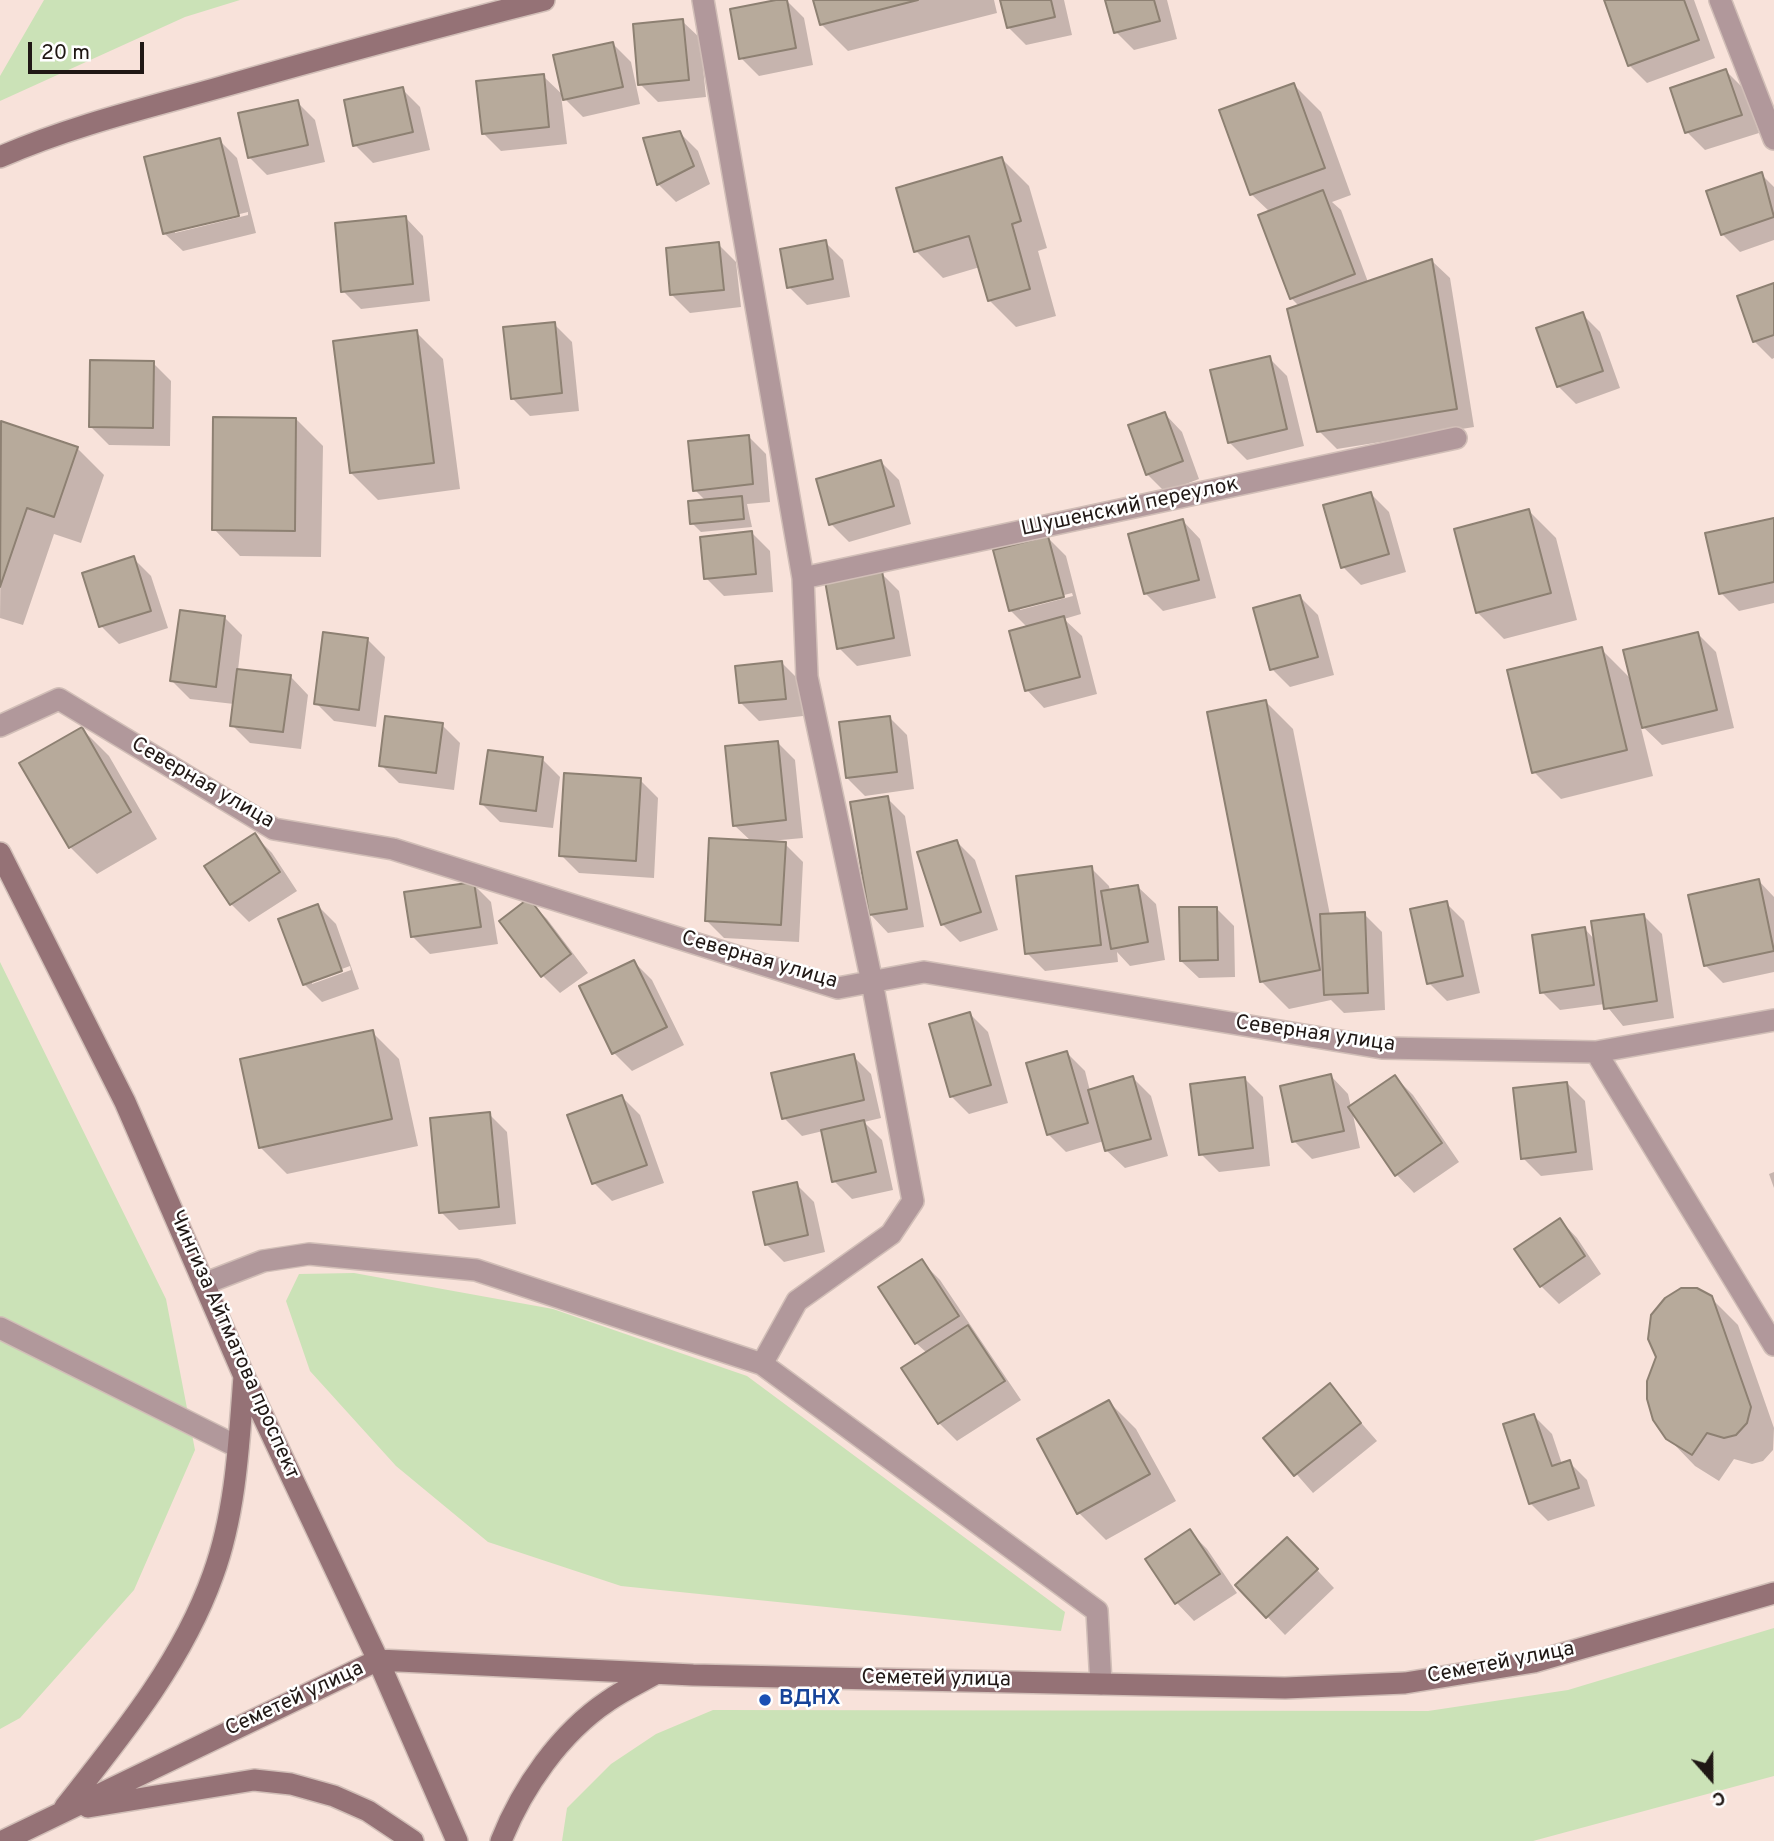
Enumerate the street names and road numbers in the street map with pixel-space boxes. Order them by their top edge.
street label: Шушенский переулок [1019,473,1241,543]
street label: Северная улица [126,733,278,835]
street label: Северная улица [678,927,840,995]
street label: Северная улица [1233,1011,1397,1059]
street label: Чингиза Айтматова проспект [162,1207,304,1483]
street label: Семетей улица [1425,1637,1577,1691]
street label: Семетей улица [222,1657,368,1743]
street label: Семетей улица [861,1666,1011,1694]

